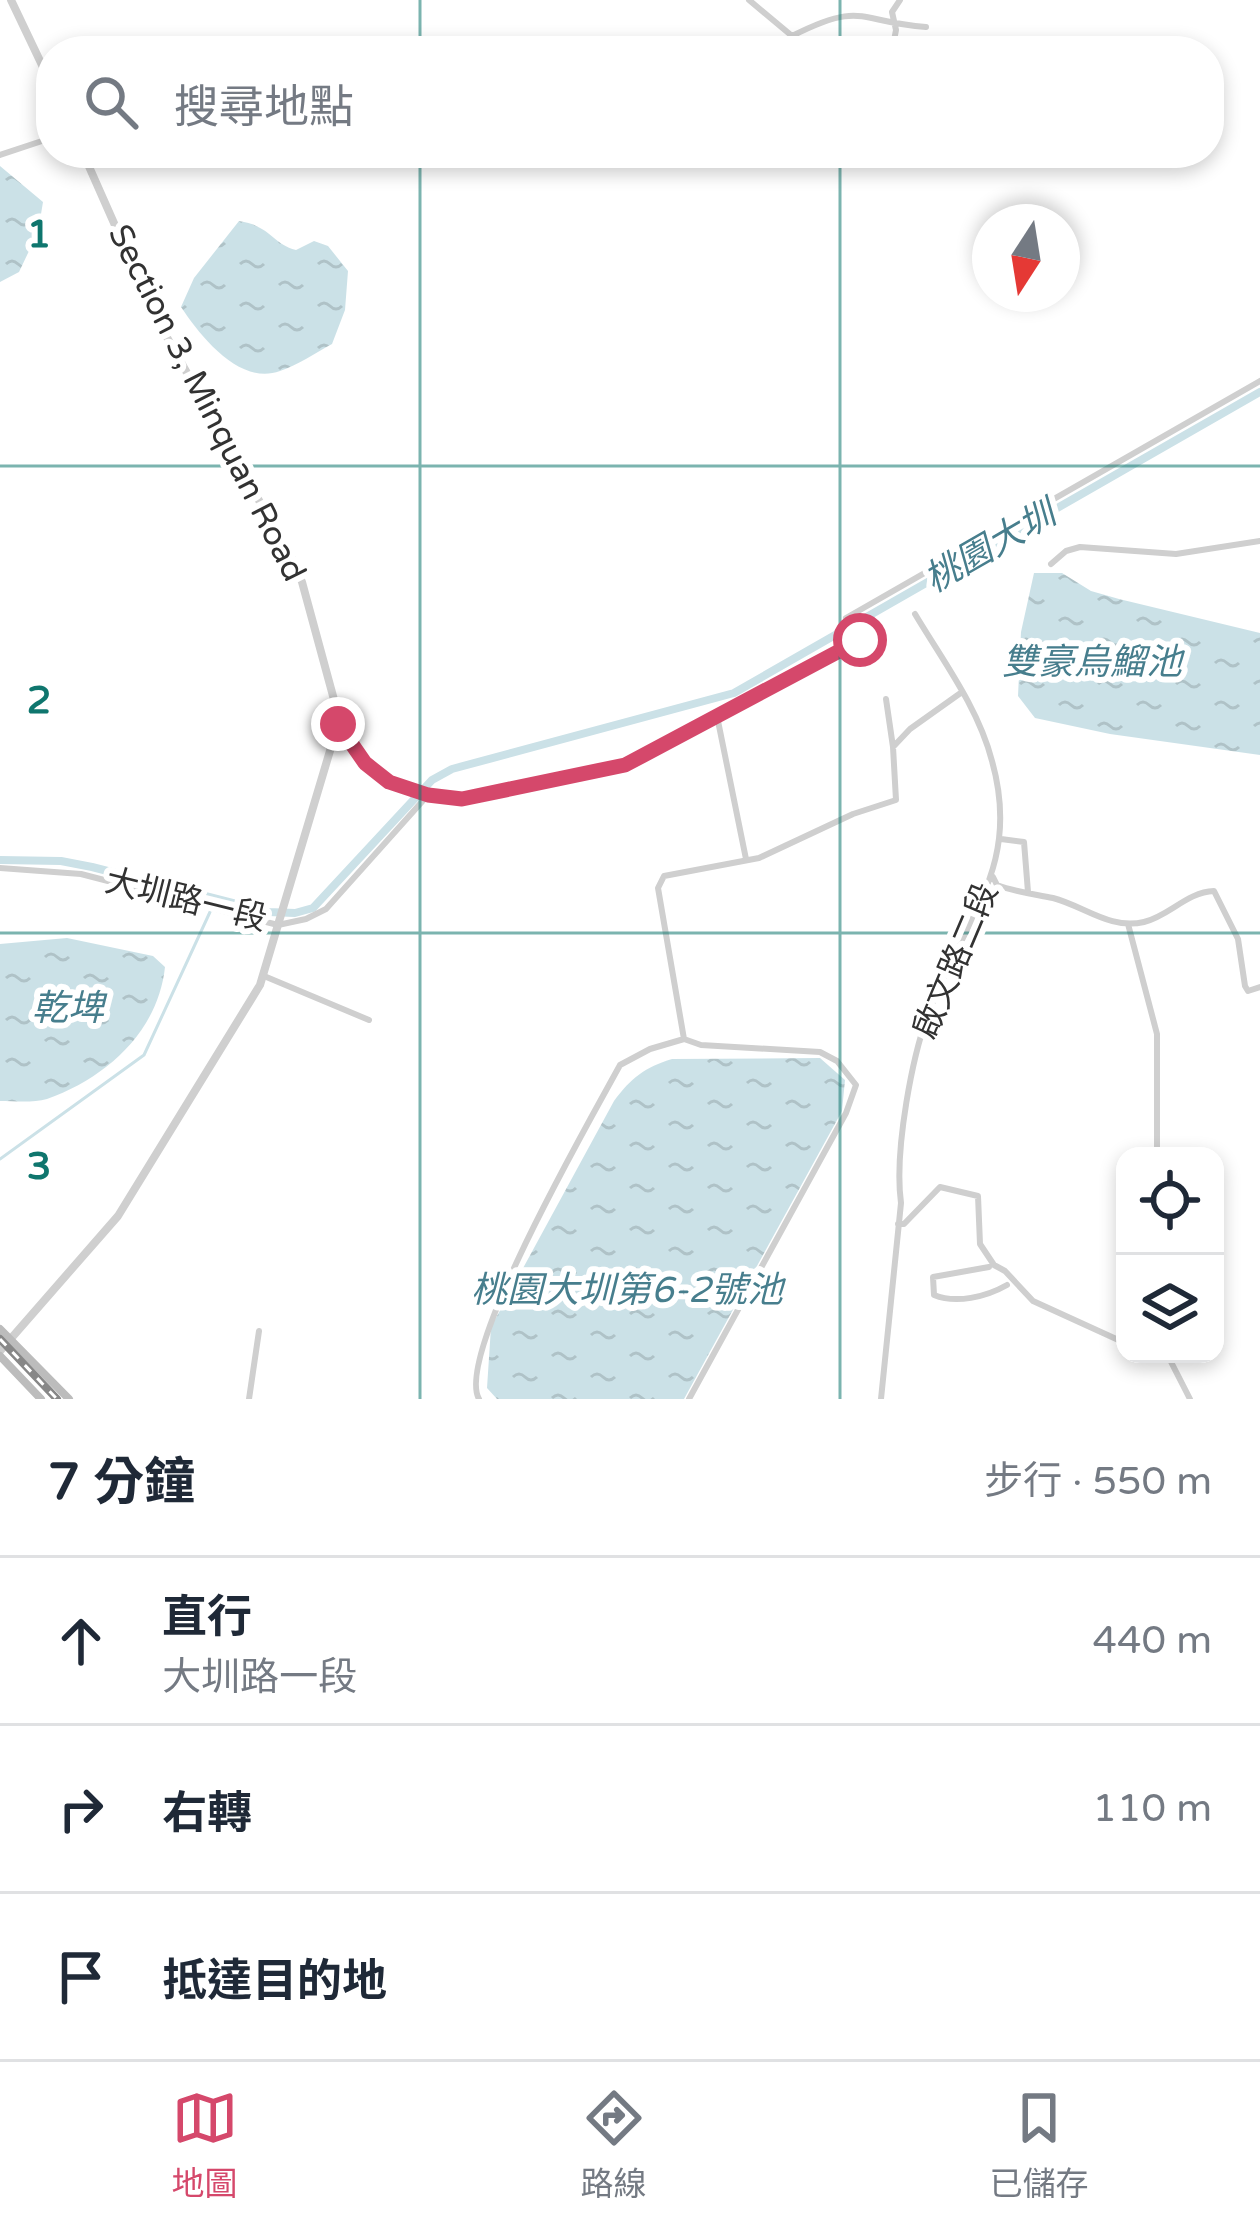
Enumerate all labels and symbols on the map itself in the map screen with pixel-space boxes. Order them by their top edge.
north arrow [972,204,1080,312]
text: 1 [27,211,51,258]
street label: Section 3, Minquan Road [100,218,314,588]
water label: 桃園大圳 [917,490,1067,602]
route start [833,613,887,667]
water label: 雙豪烏鰡池 [1002,641,1186,684]
text: 2 [27,677,51,724]
route end [311,697,365,751]
street label: 大圳路一段 [101,861,271,939]
street label: 啟文路二段 [906,877,1006,1045]
water label: 乾埤 [32,987,108,1030]
text: 3 [27,1143,51,1190]
water label: 桃園大圳第6-2號池 [471,1269,787,1312]

